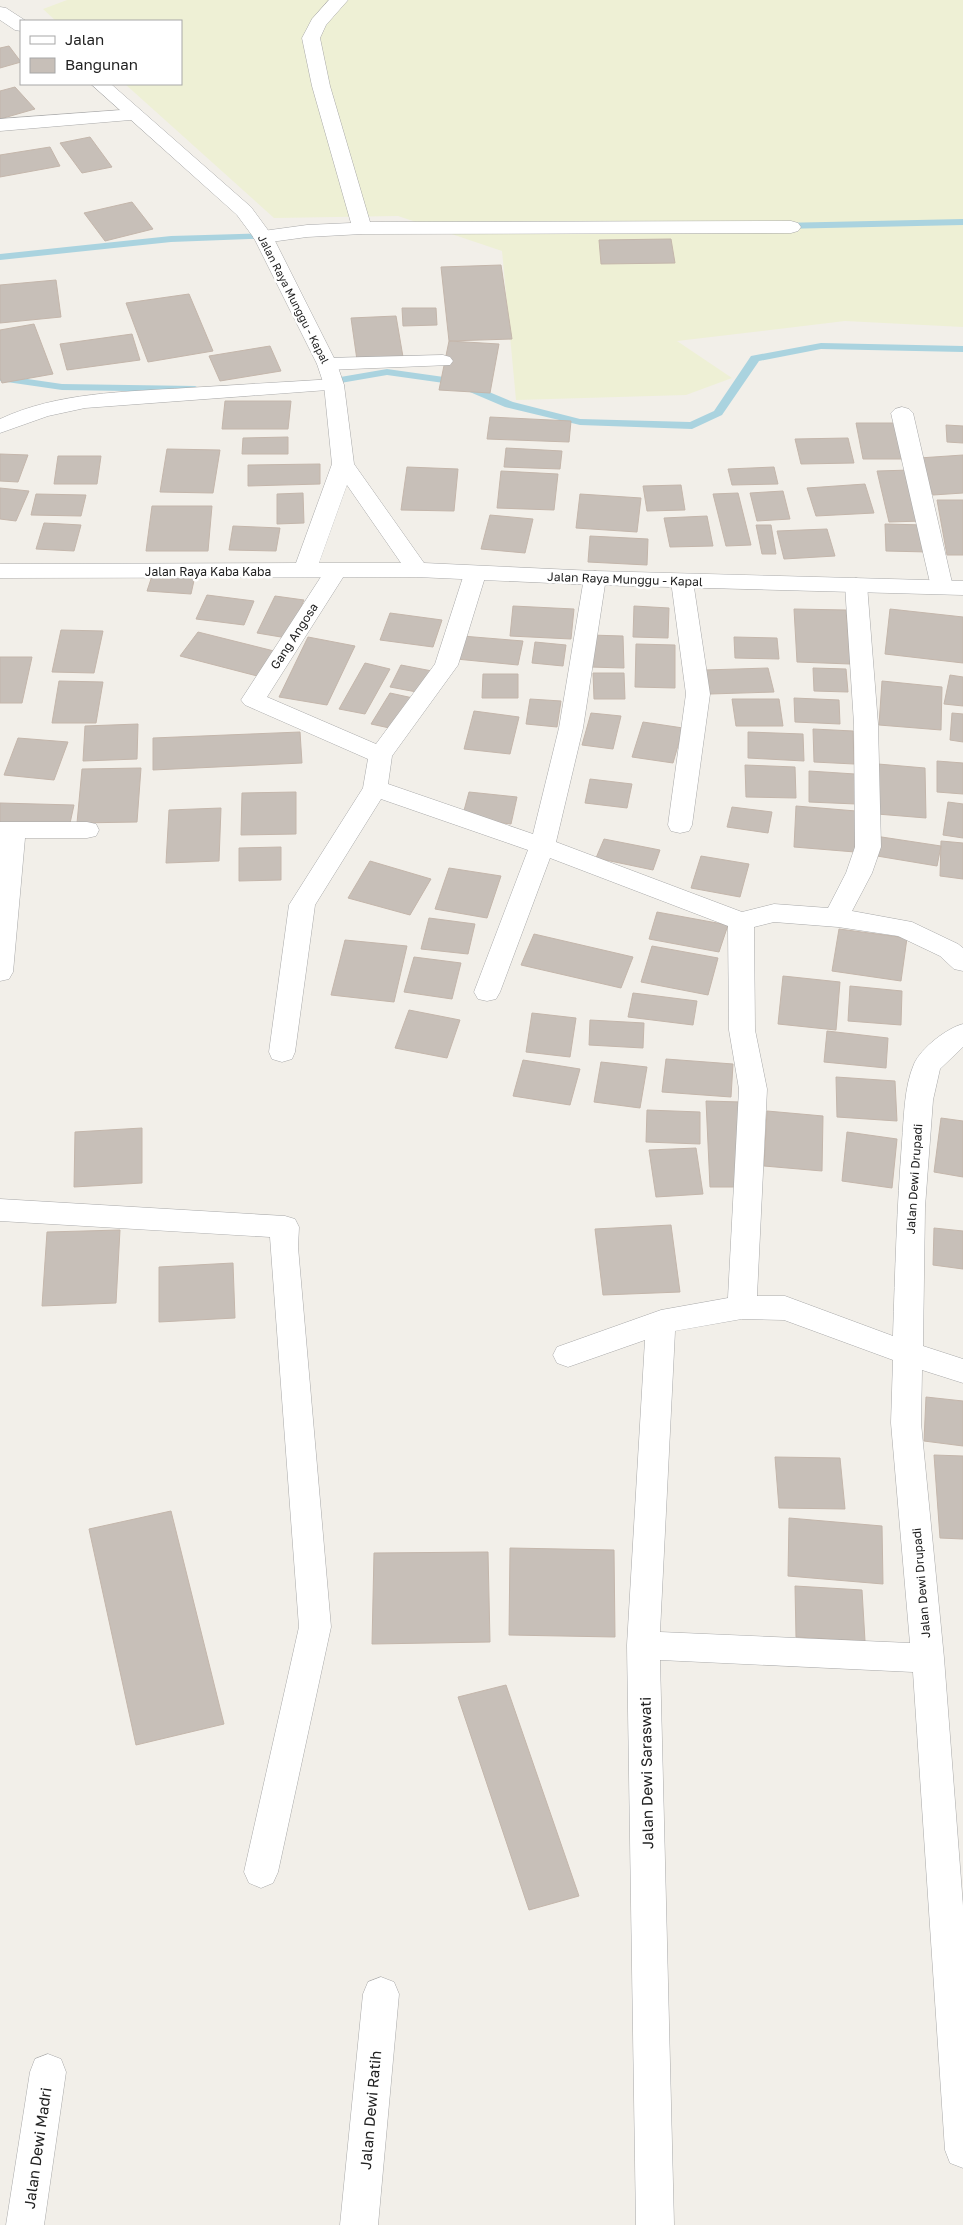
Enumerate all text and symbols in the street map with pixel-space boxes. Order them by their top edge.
legend [20,20,182,85]
text: Jalan [65,30,104,48]
text: Bangunan [65,55,138,73]
street label: Jalan Raya Munggu - Kapal [256,232,332,366]
street label: Jalan Raya Kaba Kaba [145,564,271,579]
street label: Jalan Raya Munggu - Kapal [547,569,703,589]
street label: Gang Angosa [267,600,321,672]
street label: Jalan Dewi Drupadi [903,1123,925,1235]
street label: Jalan Dewi Drupadi [909,1527,933,1639]
street label: Jalan Dewi Saraswati [636,1697,656,1849]
street label: Jalan Dewi Ratih [356,2050,384,2170]
street label: Jalan Dewi Madri [20,2086,54,2210]

